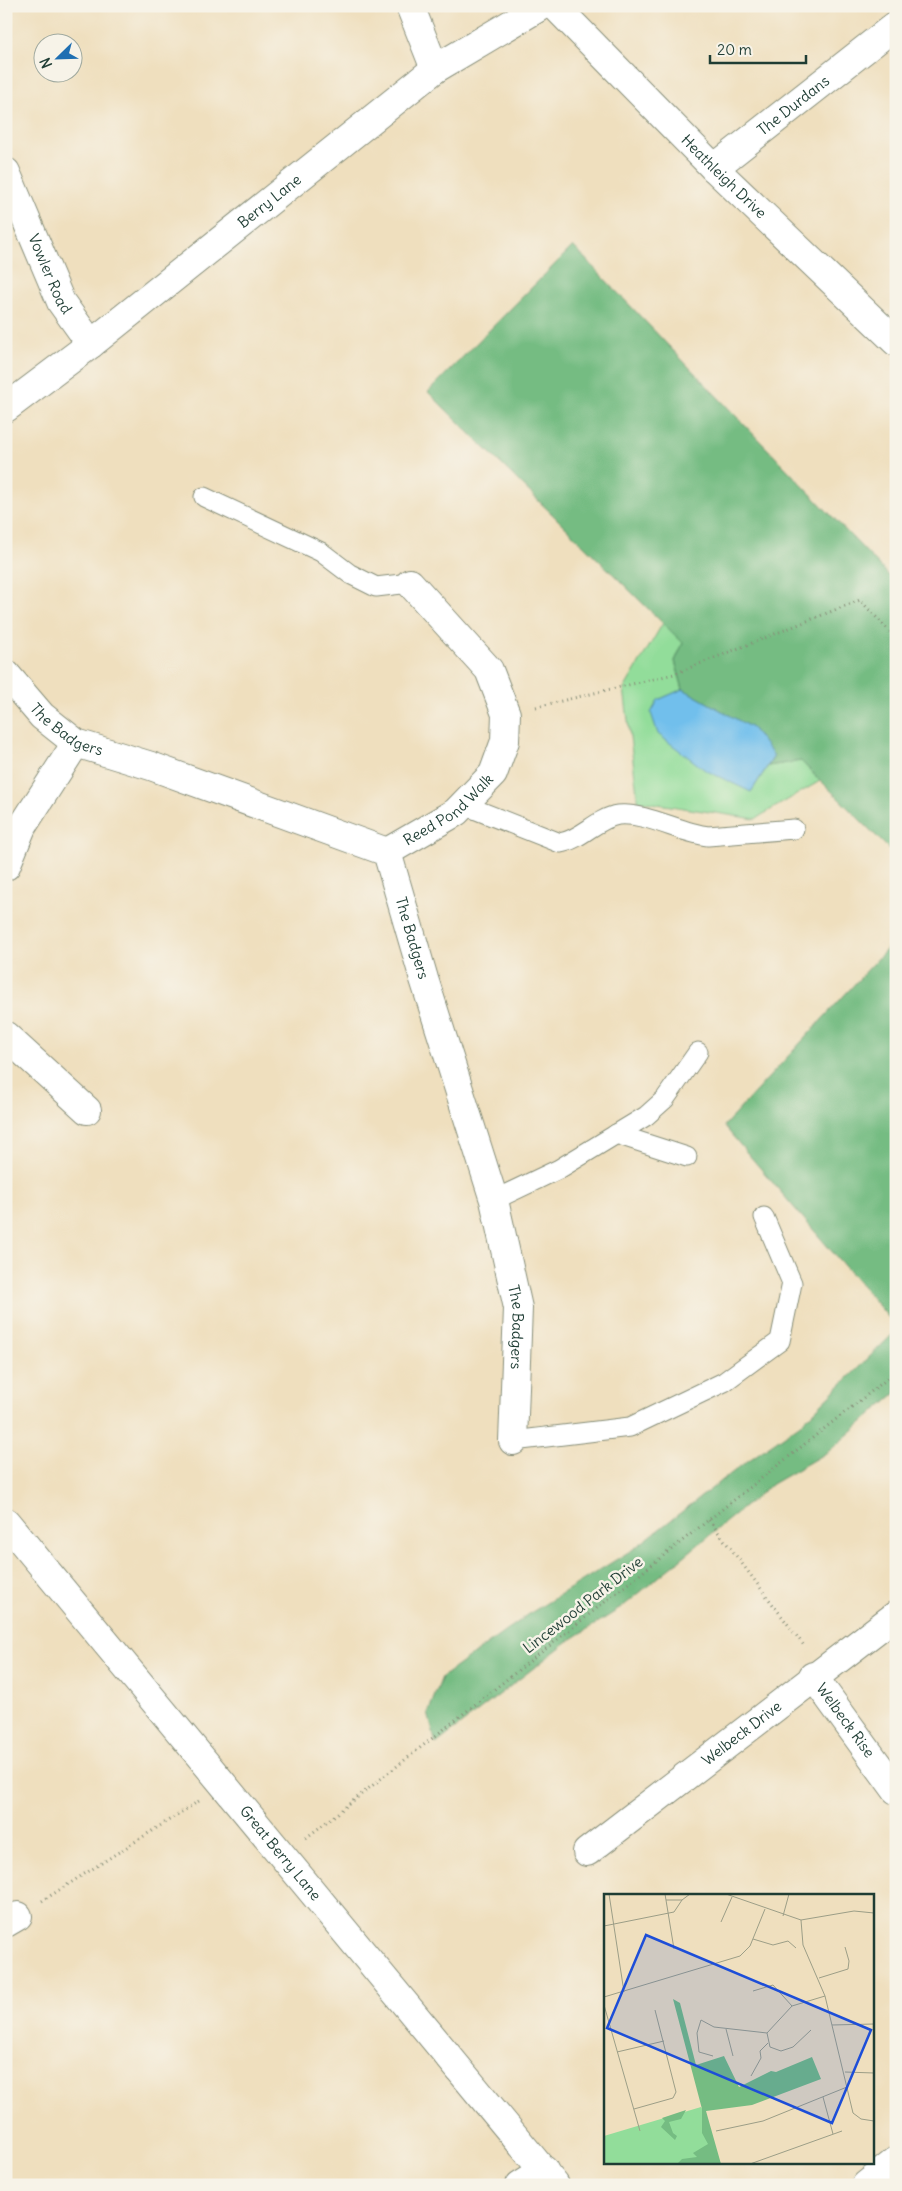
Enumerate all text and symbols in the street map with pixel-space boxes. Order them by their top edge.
north arrow [32,32,82,82]
scale bar [710,32,806,64]
text: 20 m [717,40,752,59]
text: N [36,55,56,71]
street label: The Durdans [753,71,833,139]
street label: Heathleigh Drive [677,130,771,222]
street label: Berry Lane [234,170,305,232]
street label: Vowler Road [24,231,77,318]
street label: The Badgers [26,699,106,760]
street label: Reed Pond Walk [400,769,497,849]
street label: The Badgers [392,895,434,981]
street label: The Badgers [504,1283,528,1370]
street label: Lincewood Park Drive [519,1552,646,1657]
street label: Welbeck Rise [812,1679,879,1761]
street label: Welbeck Drive [698,1696,785,1769]
street label: Great Berry Lane [236,1802,325,1904]
inset map [604,1894,874,2164]

